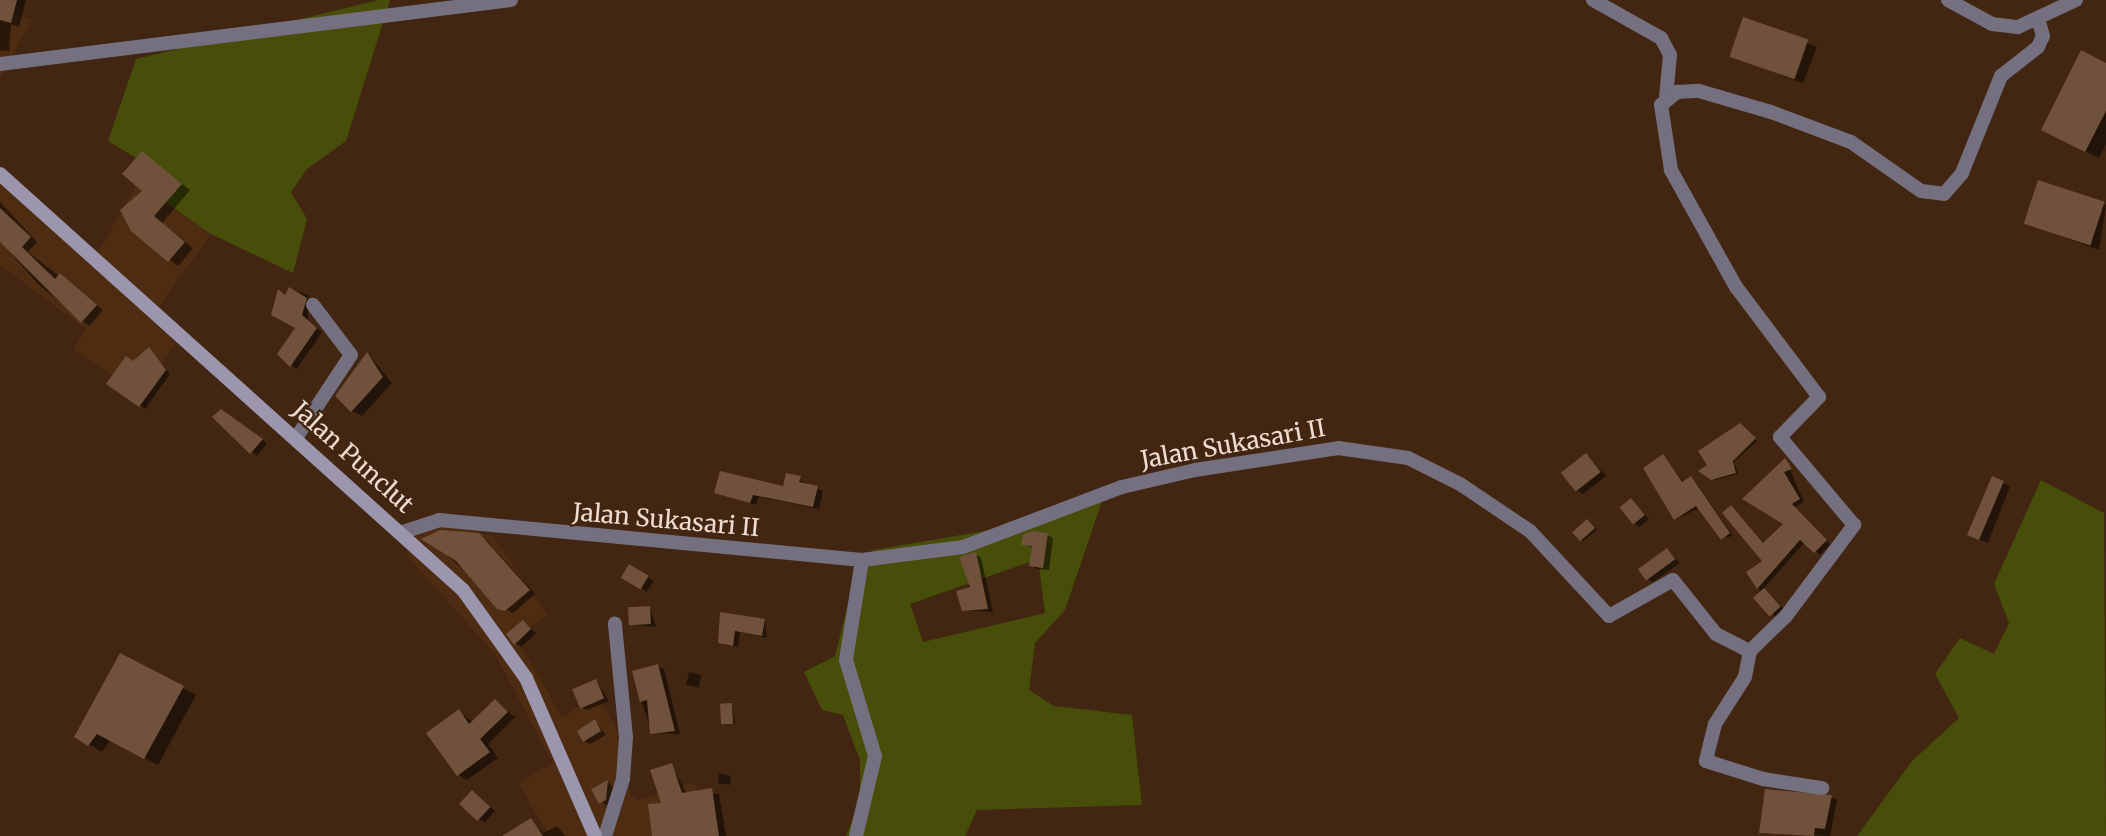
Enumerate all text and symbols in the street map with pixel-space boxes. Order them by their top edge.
street label: Jalan Punclut [287,395,419,519]
street label: Jalan Sukasari II [1138,414,1328,474]
street label: Jalan Sukasari II [571,497,761,543]

